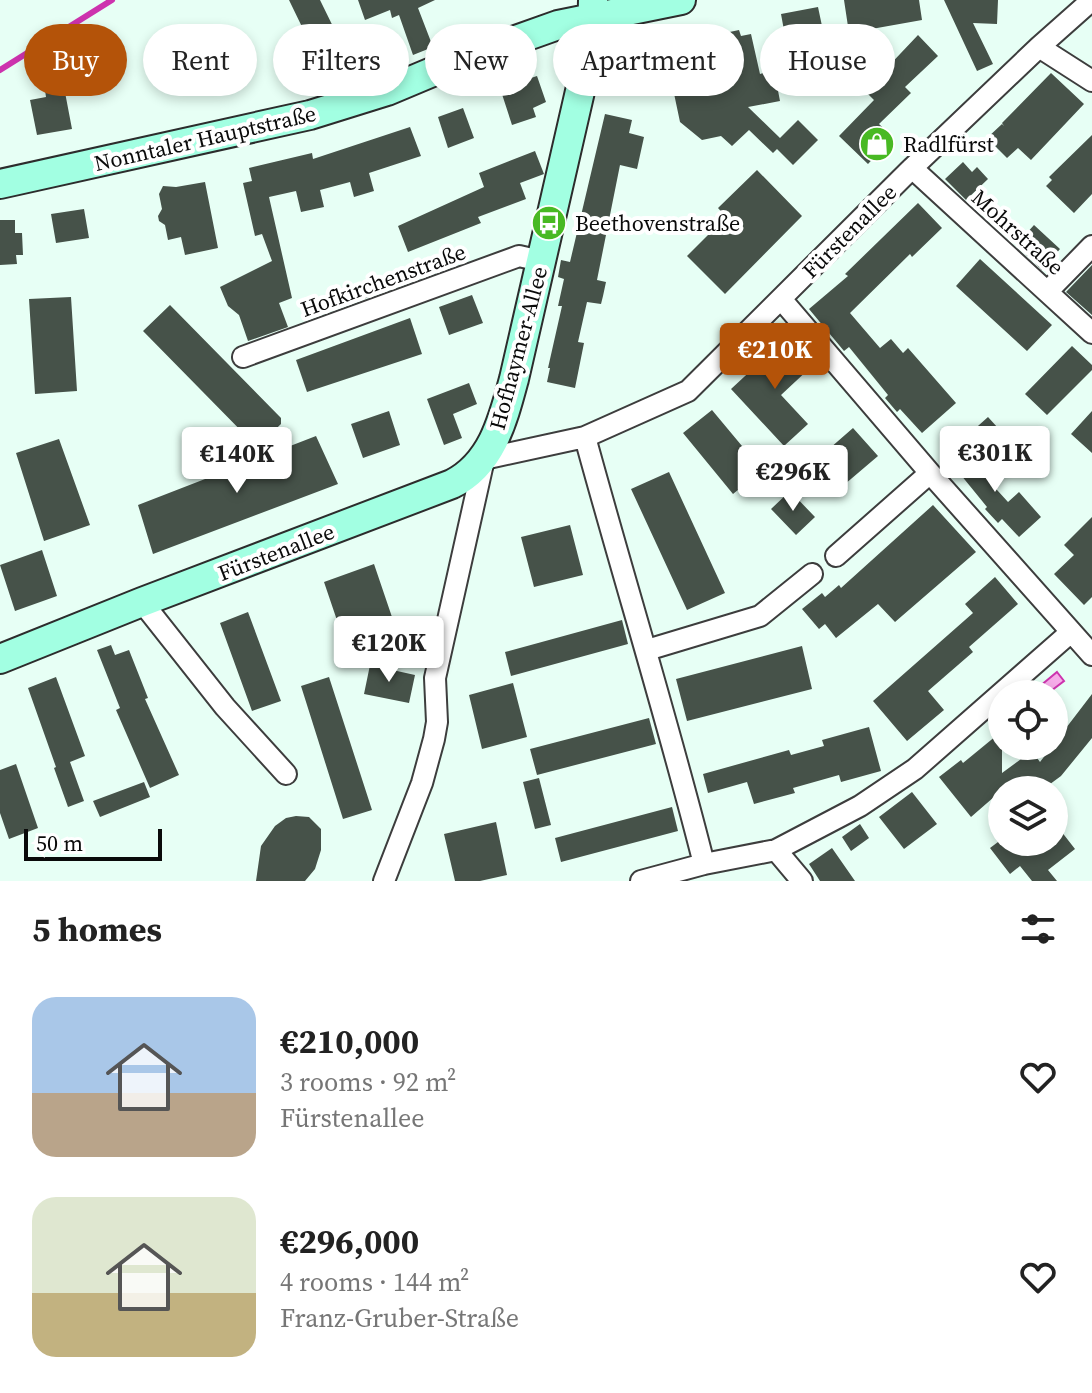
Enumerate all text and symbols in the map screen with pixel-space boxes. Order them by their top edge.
chip: Buy [24,24,127,96]
chip: Rent [143,24,257,96]
chip: Filters [273,24,409,96]
chip: New [425,24,537,96]
chip: Apartment [553,24,744,96]
chip: House [760,24,895,96]
street label: Nonntaler Hauptstraße [91,98,319,178]
shop icon: Radlfürst [858,125,896,163]
place label: Radlfürst [903,129,995,159]
street label: Fürstenallee [795,177,903,285]
street label: Mohrstraße [965,182,1071,282]
bus stop icon: Beethovenstraße [530,204,568,242]
place label: Beethovenstraße [575,208,740,238]
street label: Hofkirchenstraße [296,236,470,324]
street label: Hofhaymer-Allee [482,263,554,433]
pin: €210K [719,323,831,391]
text: €210K [738,331,812,367]
pin: €301K [939,426,1051,494]
pin: €140K [181,427,293,495]
text: €301K [958,434,1032,470]
text: €140K [200,435,274,471]
pin: €296K [737,445,849,513]
text: €296K [756,453,830,489]
street label: Fürstenallee [214,516,338,588]
pin: €120K [333,616,445,684]
text: €120K [352,624,426,660]
map controls [988,680,1068,856]
button: locate [988,680,1068,760]
button: layers [988,776,1068,856]
scale bar [24,825,162,861]
text: 50 m [36,828,83,858]
text: 5 homes [32,906,162,952]
icon: filters [1016,907,1060,951]
text: €210,000 [280,1018,419,1064]
icon: home [96,1029,192,1125]
icon: heart [1016,1055,1060,1099]
text: 3 rooms · 92 m² [280,1064,456,1100]
text: Fürstenallee [280,1100,424,1136]
text: €296,000 [280,1218,419,1264]
icon: home [96,1229,192,1325]
icon: heart [1016,1255,1060,1299]
text: 4 rooms · 144 m² [280,1264,469,1300]
text: Franz-Gruber-Straße [280,1300,519,1336]

